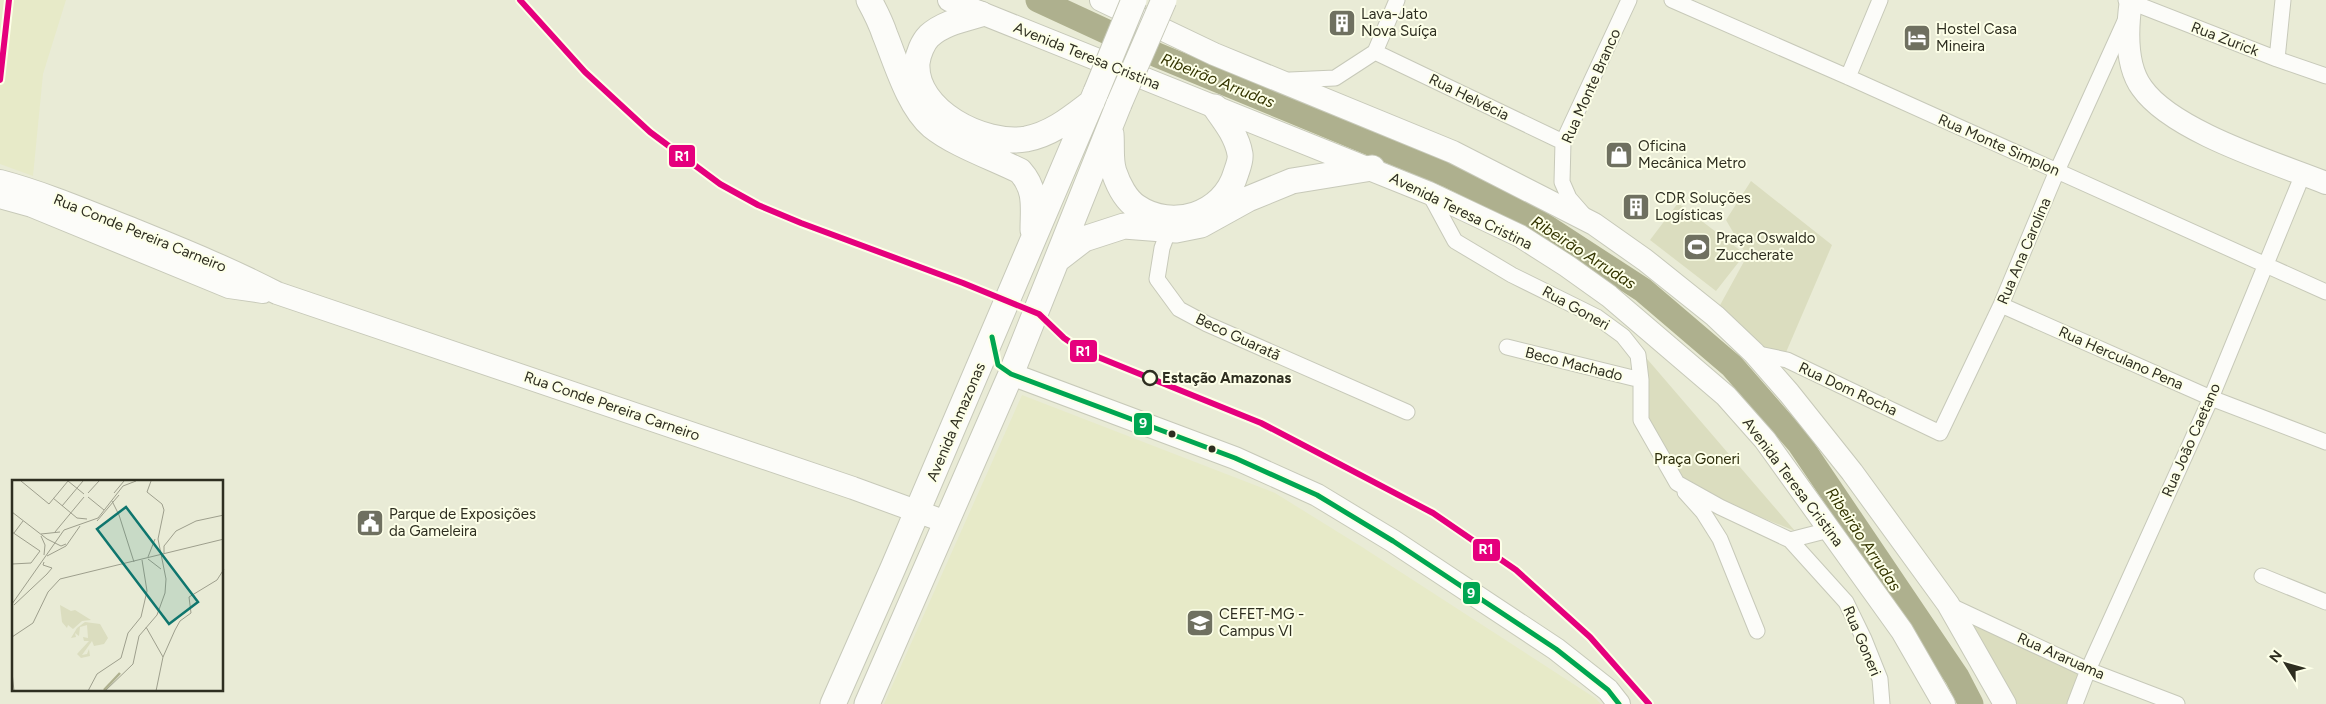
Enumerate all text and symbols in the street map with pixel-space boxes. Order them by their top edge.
place label: Lava-Jato Nova Suíça [1361,5,1437,40]
building icon: Lava-Jato Nova Suíça [1327,8,1357,38]
street label: Avenida Teresa Cristina [1011,18,1163,94]
street label: Rua Zurick [2189,18,2262,60]
place label: Hostel Casa Mineira [1936,20,2017,55]
hotel icon: Hostel Casa Mineira [1902,23,1932,53]
street label: Rua Monte Branco [1558,26,1624,146]
water label: Ribeirão Arrudas [1158,49,1278,112]
street label: Rua Helvécia [1426,70,1512,124]
street label: Rua Monte Simplon [1935,110,2063,180]
place label: Oficina Mecânica Metro [1638,137,1747,172]
shop icon: Oficina Mecânica Metro [1604,140,1634,170]
line badge: R1 [668,144,696,168]
text: R1 [675,148,689,165]
street label: Avenida Teresa Cristina [1387,169,1535,253]
place label: CDR Soluções Logísticas [1655,189,1751,224]
street label: Rua Conde Pereira Carneiro [51,190,229,276]
building icon: CDR Soluções Logísticas [1621,192,1651,222]
street label: Rua Ana Carolina [1993,195,2055,307]
water label: Ribeirão Arrudas [1528,212,1640,294]
place label: Praça Oswaldo Zuccherate [1716,229,1816,264]
sports icon: Praça Oswaldo Zuccherate [1682,232,1712,262]
street label: Rua Goneri [1539,282,1613,334]
street label: Beco Guaratã [1193,310,1283,364]
street label: Rua Herculano Pena [2056,322,2186,394]
line badge: R1 [1069,339,1098,363]
text: R1 [1076,343,1090,360]
street label: Beco Machado [1523,343,1625,385]
street label: Rua Dom Rocha [1796,358,1900,420]
street label: Avenida Amazonas [923,360,989,484]
street label: Rua Conde Pereira Carneiro [522,367,703,445]
place label: Estação Amazonas [1162,369,1291,387]
marker: Estação Amazonas [1142,370,1158,386]
street label: Rua João Caetano [2158,380,2224,500]
line badge: 9 [1133,412,1153,436]
street label: Avenida Teresa Cristina [1739,414,1847,550]
text: 9 [1139,415,1147,432]
unlabelled marker [1167,429,1177,439]
unlabelled marker [1207,444,1217,454]
park label: Praça Goneri [1654,450,1740,468]
inset map [12,480,224,692]
water label: Ribeirão Arrudas [1822,484,1905,595]
place label: Parque de Exposições da Gameleira [389,505,536,540]
public building icon: Parque de Exposições da Gameleira [355,508,385,538]
line badge: R1 [1472,538,1501,562]
text: R1 [1479,541,1493,558]
line badge: 9 [1462,581,1481,605]
text: 9 [1467,585,1475,602]
street label: Rua Goneri [1839,603,1885,679]
place label: CEFET-MG - Campus VI [1219,605,1304,640]
school or university icon: CEFET-MG - Campus VI [1185,608,1215,638]
street label: Rua Araruama [2015,629,2107,683]
north arrow [2261,639,2311,689]
text: N [2266,647,2286,666]

